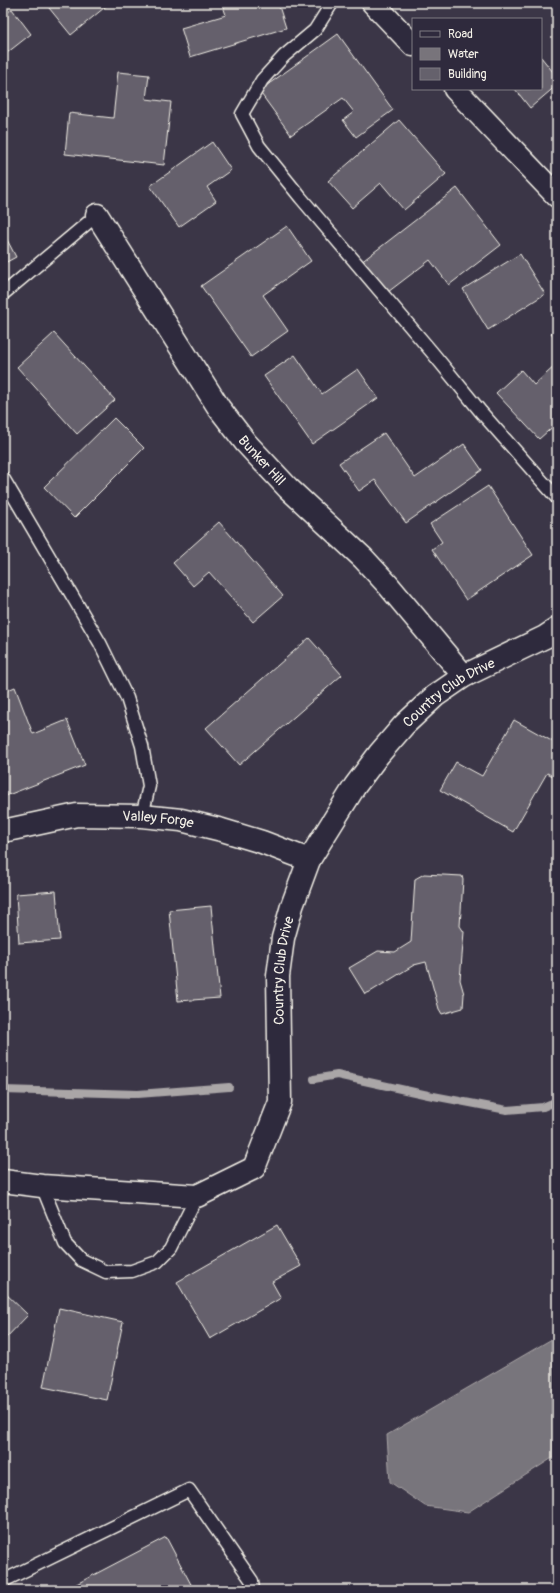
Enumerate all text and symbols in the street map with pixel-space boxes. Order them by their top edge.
legend [412,18,542,90]
text: Road [448,27,473,42]
text: Water [448,47,479,62]
text: Building [448,67,487,82]
street label: Bunker Hill [235,432,289,489]
street label: Country Club Drive [399,654,497,730]
street label: Valley Forge [122,807,196,831]
street label: Country Club Drive [269,914,297,1025]

